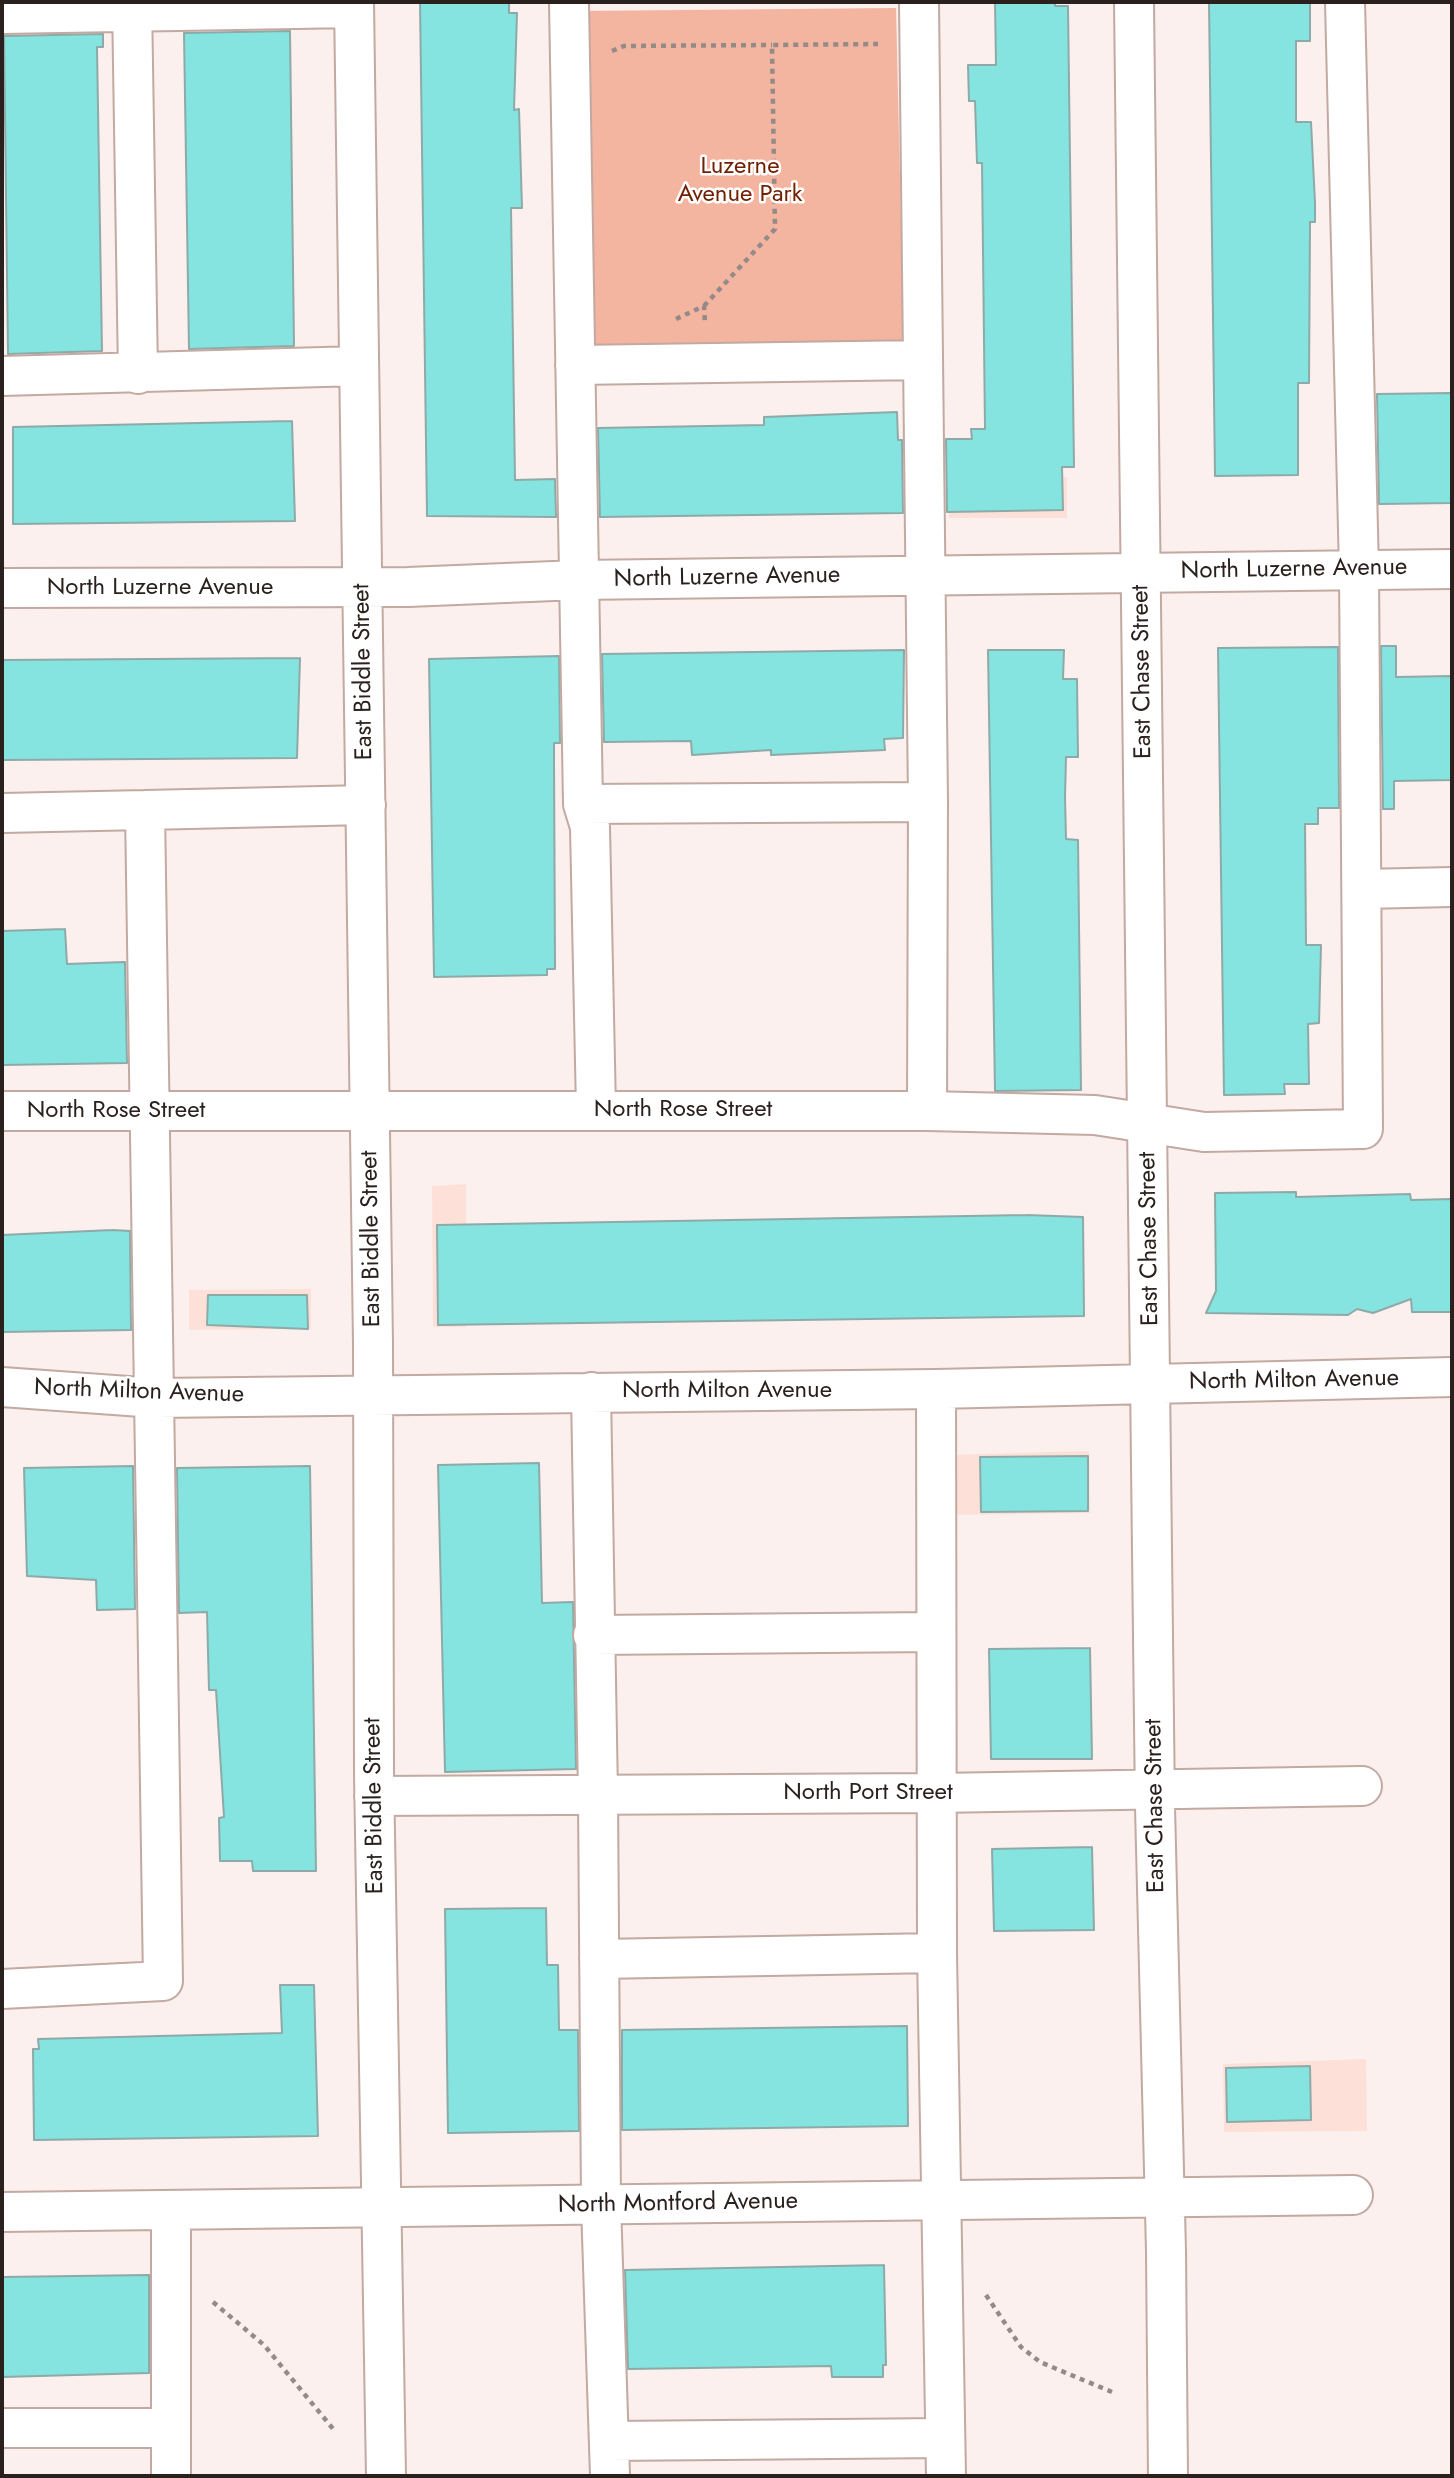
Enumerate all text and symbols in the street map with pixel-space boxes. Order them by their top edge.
park label: Luzerne Avenue Park [678,153,802,209]
street label: North Luzerne Avenue [1180,554,1408,586]
street label: North Luzerne Avenue [613,562,841,594]
street label: North Luzerne Avenue [47,574,273,602]
street label: East Biddle Street [348,583,380,761]
street label: East Chase Street [1127,585,1159,759]
street label: North Rose Street [594,1096,772,1124]
street label: North Rose Street [27,1097,205,1125]
street label: East Biddle Street [356,1150,388,1328]
street label: East Chase Street [1134,1152,1166,1326]
street label: North Milton Avenue [1189,1365,1399,1397]
street label: North Milton Avenue [34,1374,244,1410]
street label: North Milton Avenue [622,1377,832,1405]
street label: East Biddle Street [359,1717,391,1895]
street label: East Chase Street [1140,1719,1172,1893]
street label: North Port Street [783,1779,953,1807]
street label: North Montford Avenue [558,2188,798,2220]

